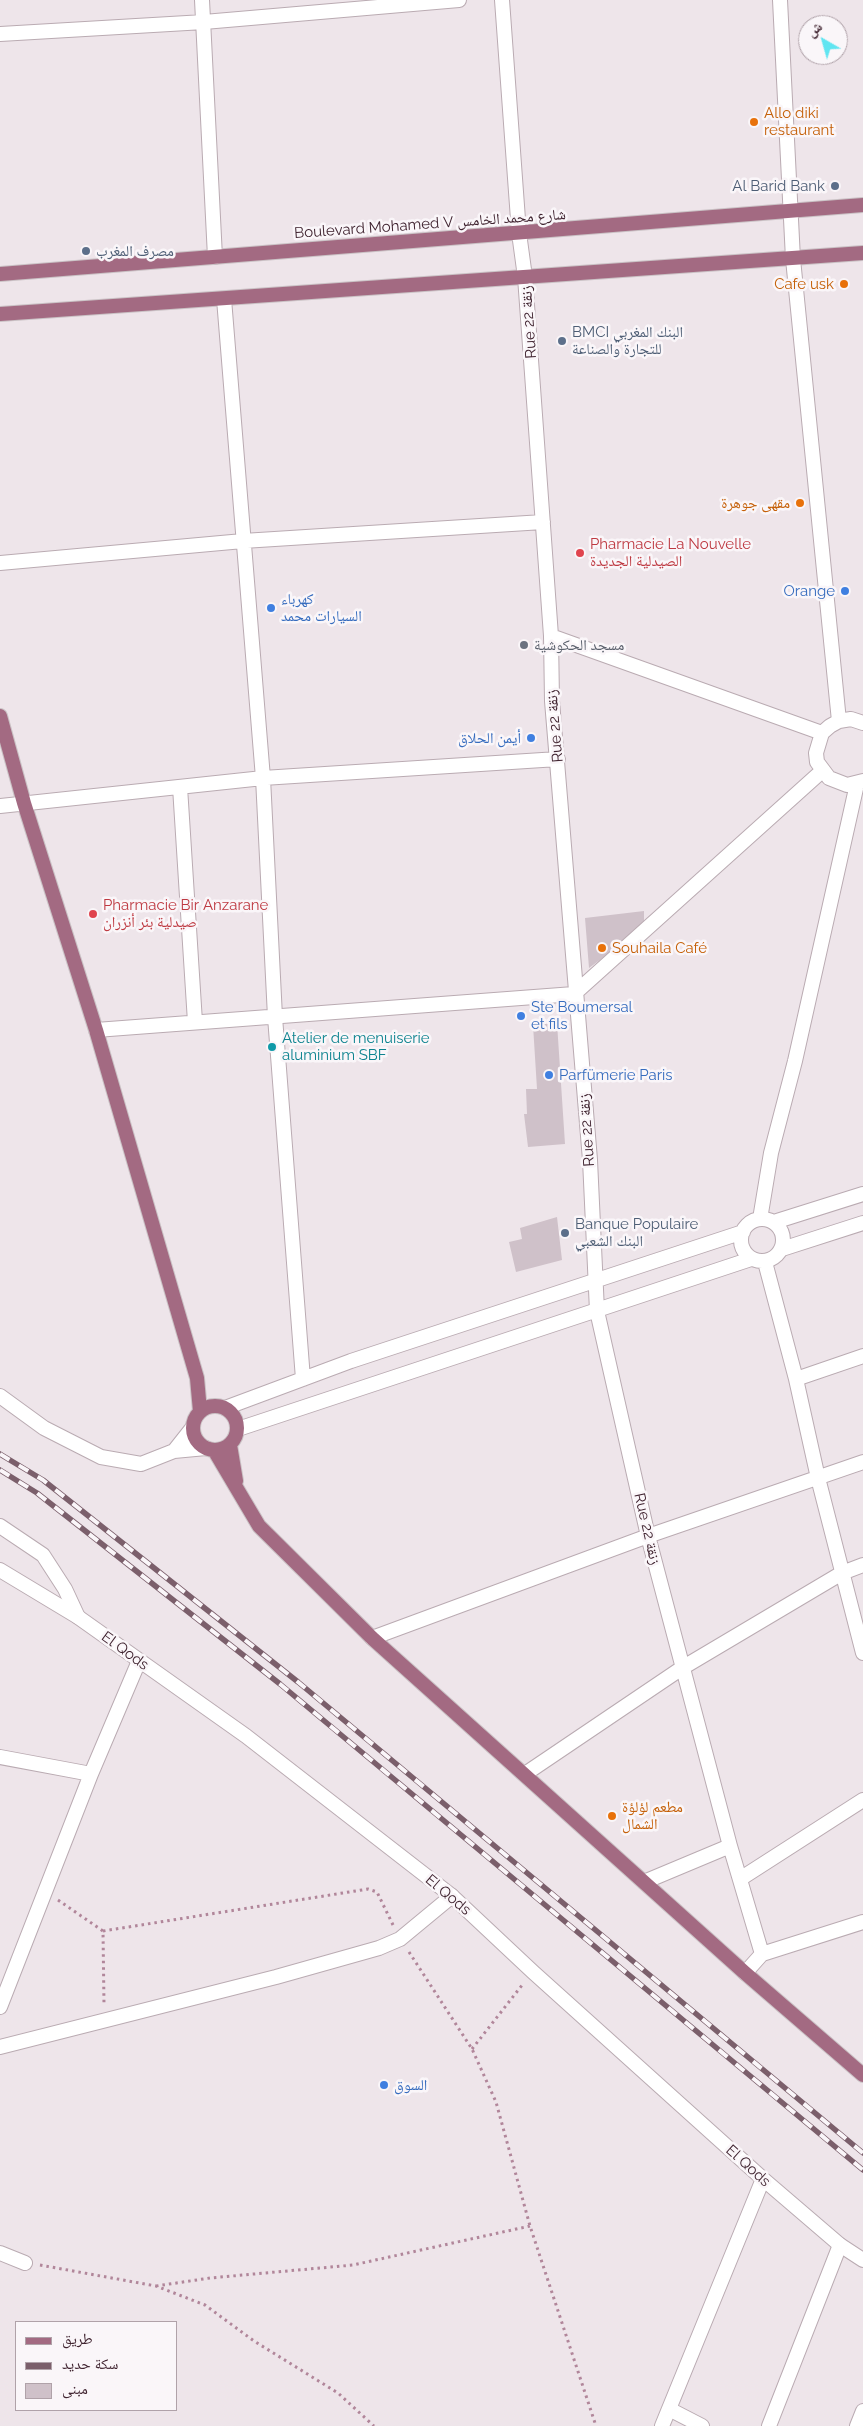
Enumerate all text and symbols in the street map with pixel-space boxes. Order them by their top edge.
north arrow [798,15,848,65]
text: ش [804,18,825,40]
place label: Allo diki restaurant [764,104,834,139]
marker: Allo diki restaurant [748,116,760,128]
place label: Al Barid Bank [732,177,825,195]
marker: Al Barid Bank [829,180,841,192]
street label: Boulevard Mohamed V شارع محمد الخامس [294,206,566,242]
place label: مصرف المغرب [96,242,174,260]
marker: مصرف المغرب [80,245,92,257]
place label: Cafe usk [774,275,834,293]
marker: Cafe usk [838,278,850,290]
street label: Rue 22 زنقة [517,285,541,359]
place label: BMCI البنك المغربي للتجارة والصناعة [572,323,683,358]
marker: BMCI البنك المغربي للتجارة والصناعة [556,335,568,347]
place label: مقهى جوهرة [721,494,790,512]
marker: مقهى جوهرة [794,497,806,509]
place label: Pharmacie La Nouvelle الصيدلية الجديدة [590,535,751,570]
marker: Pharmacie La Nouvelle الصيدلية الجديدة [574,547,586,559]
place label: Orange [784,582,835,600]
marker: Orange [839,585,851,597]
place label: كهرباء السيارات محمد [281,590,362,625]
marker: كهرباء السيارات محمد [265,602,277,614]
place label: مسجد الحكوشية [534,636,624,654]
marker: مسجد الحكوشية [518,639,530,651]
street label: Rue 22 زنقة [543,689,567,763]
place label: أيمن الحلاق [458,729,521,747]
marker: أيمن الحلاق [525,732,537,744]
place label: Pharmacie Bir Anzarane صيدلية بئر أنزران [103,896,268,931]
marker: Pharmacie Bir Anzarane صيدلية بئر أنزران [87,908,99,920]
place label: Souhaila Café [612,939,707,957]
marker: Souhaila Café [596,942,608,954]
place label: Ste Boumersal et fils [531,998,633,1033]
marker: Ste Boumersal et fils [515,1010,527,1022]
place label: Atelier de menuiserie aluminium SBF [282,1029,430,1064]
marker: Atelier de menuiserie aluminium SBF [266,1041,278,1053]
place label: Parfümerie Paris [559,1066,672,1084]
marker: Parfümerie Paris [543,1069,555,1081]
street label: Rue 22 زنقة [575,1093,599,1167]
place label: Banque Populaire البنك الشعبي [575,1215,698,1250]
marker: Banque Populaire البنك الشعبي [559,1227,571,1239]
street label: Rue 22 زنقة [630,1491,664,1567]
street label: El Qods [98,1628,152,1674]
place label: مطعم لؤلؤة الشمال [622,1798,683,1833]
marker: مطعم لؤلؤة الشمال [606,1810,618,1822]
street label: El Qods [422,1871,474,1919]
place label: السوق [394,2076,427,2094]
marker: السوق [378,2079,390,2091]
street label: El Qods [722,2141,774,2191]
legend [15,2321,178,2411]
text: طريق [62,2330,93,2348]
text: سكة حديد [62,2355,118,2373]
text: مبنى [62,2380,88,2398]

